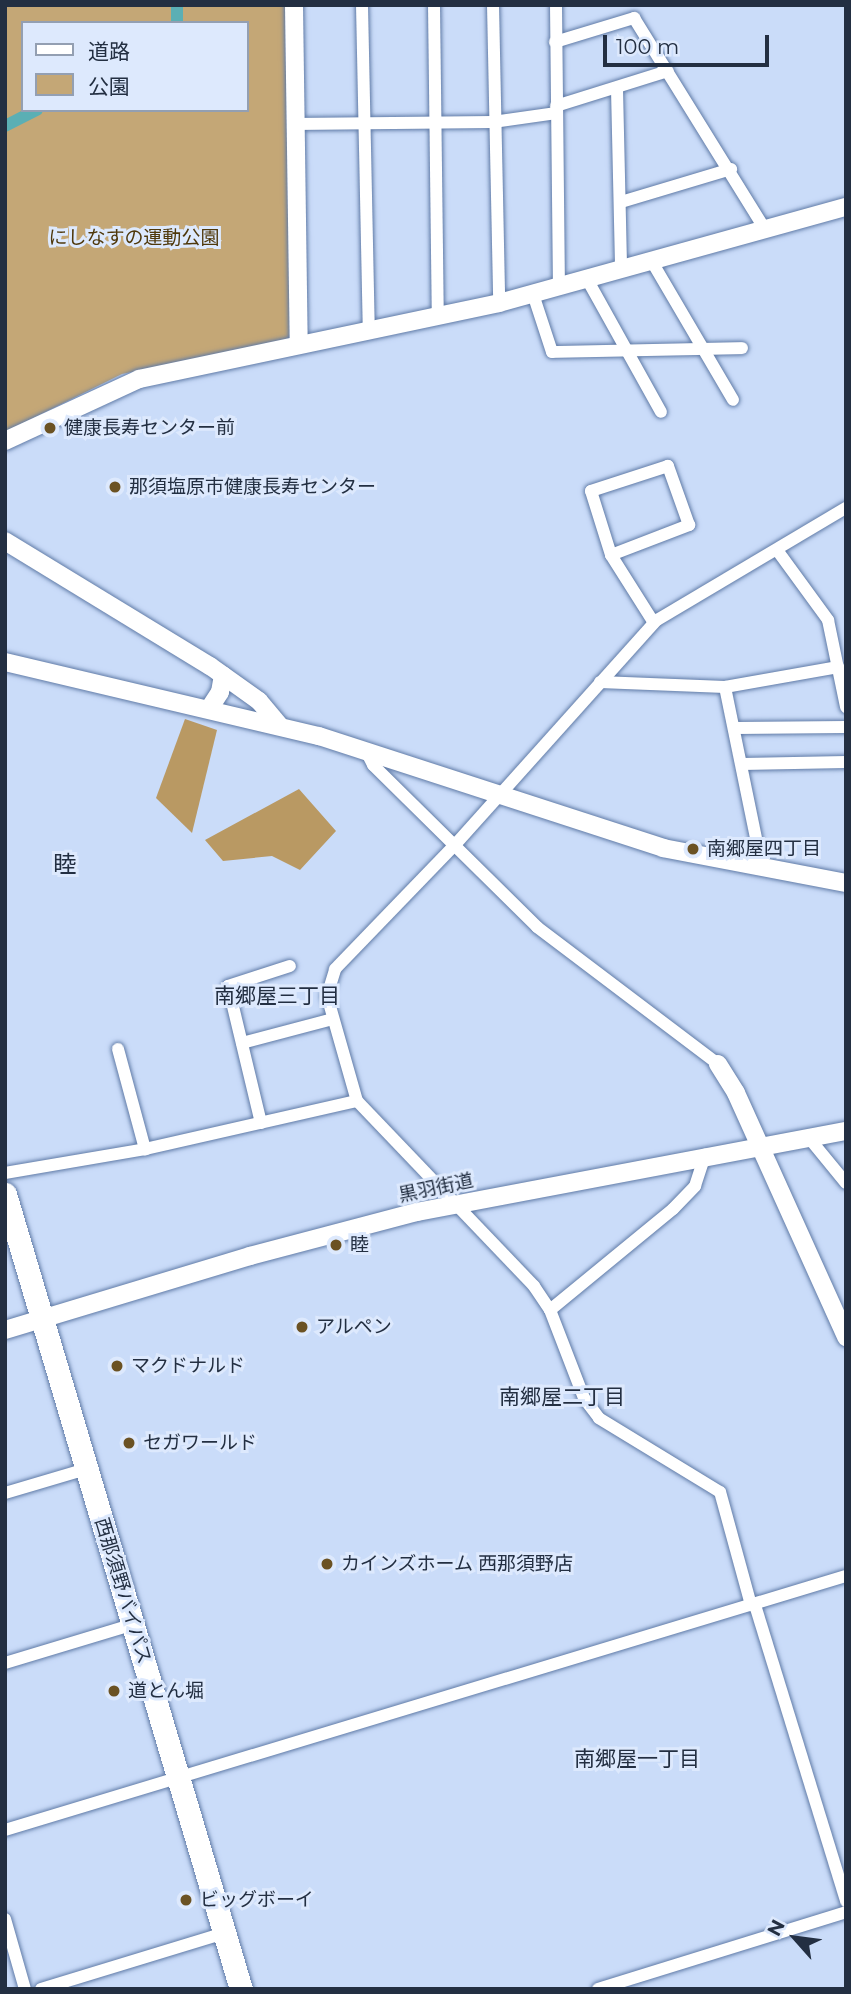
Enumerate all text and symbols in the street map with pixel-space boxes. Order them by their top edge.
legend [21,21,248,112]
scale bar [606,21,772,65]
text: 100 m [616,34,679,59]
text: 道路 [88,39,130,64]
text: 公園 [88,74,130,99]
park label: にしなすの運動公園 [49,227,219,249]
place label: 健康長寿センター前 [64,417,235,439]
marker: 健康長寿センター前 [42,420,58,436]
place label: 那須塩原市健康長寿センター [129,476,376,498]
marker: 那須塩原市健康長寿センター [107,479,123,495]
place label: 南郷屋四丁目 [707,838,821,860]
marker: 南郷屋四丁目 [685,841,701,857]
district label: 睦 [54,850,76,878]
district label: 南郷屋三丁目 [214,983,340,1009]
street label: 黒羽街道 [396,1169,476,1207]
place label: 睦 [350,1234,369,1256]
marker: 睦 [328,1237,344,1253]
place label: アルペン [316,1316,392,1338]
marker: アルペン [294,1319,310,1335]
place label: マクドナルド [131,1355,245,1377]
marker: マクドナルド [109,1358,125,1374]
district label: 南郷屋二丁目 [499,1384,625,1410]
place label: セガワールド [143,1432,257,1454]
marker: セガワールド [121,1435,137,1451]
street label: 西那須野バイパス [90,1515,156,1667]
place label: カインズホーム 西那須野店 [341,1553,574,1575]
marker: カインズホーム 西那須野店 [319,1556,335,1572]
place label: 道とん堀 [128,1680,204,1702]
marker: 道とん堀 [106,1683,122,1699]
district label: 南郷屋一丁目 [574,1746,700,1772]
place label: ビッグボーイ [200,1889,314,1911]
marker: ビッグボーイ [178,1892,194,1908]
north arrow [760,1903,830,1973]
text: N [762,1916,790,1940]

